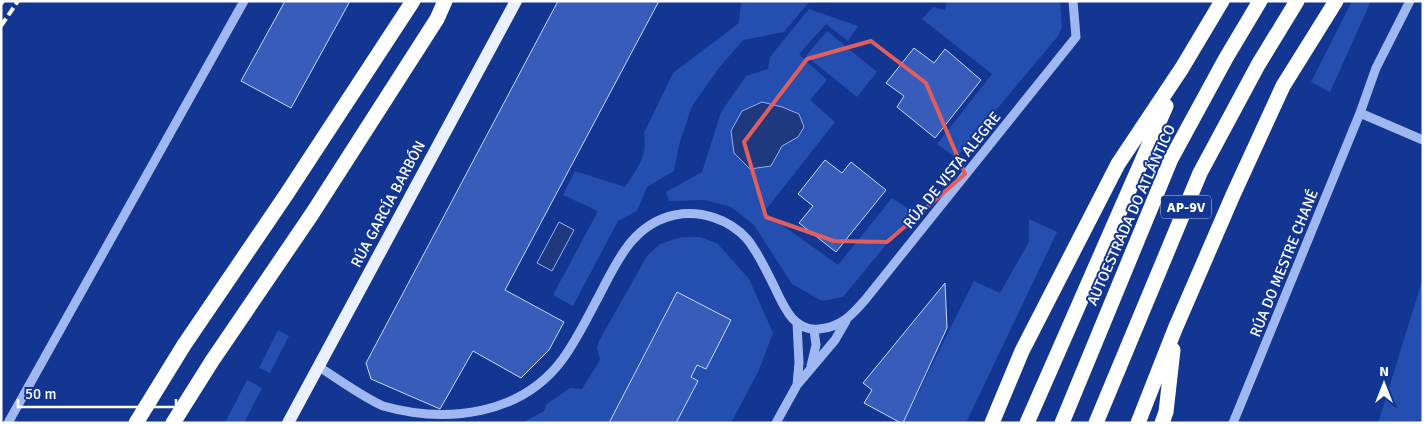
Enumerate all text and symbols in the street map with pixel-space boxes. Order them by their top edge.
street label: RÚA DE VISTA ALEGRE [899,107,1005,232]
street label: AUTOESTRADA DO ATLÁNTICO [1082,121,1179,308]
street label: RÚA GARCÍA BARBÓN [346,137,429,270]
street label: RÚA DO MESTRE CHANÉ [1245,186,1322,339]
road number: AP-9V [1161,196,1211,218]
north arrow [1359,359,1409,409]
text: N [1379,363,1389,380]
scale bar [18,376,175,408]
text: 50 m [25,385,56,403]

